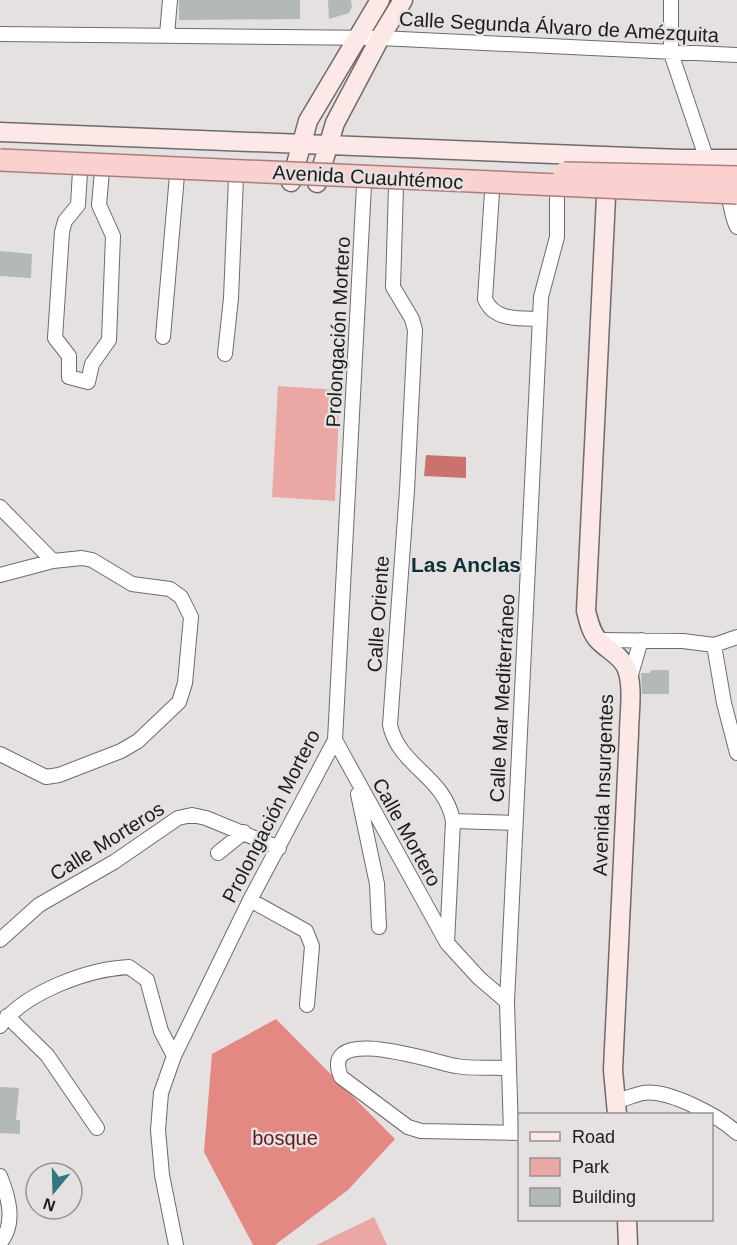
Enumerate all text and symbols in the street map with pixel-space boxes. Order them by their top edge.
street label: Calle Segunda Álvaro de Amézquita [399,8,720,46]
street label: Avenida Cuauhtémoc [272,161,464,193]
street label: Prolongación Mortero [322,236,354,428]
district label: Las Anclas [411,553,521,576]
street label: Calle Oriente [363,555,393,673]
street label: Calle Mar Mediterráneo [486,593,518,803]
street label: Avenida Insurgentes [589,694,617,876]
street label: Prolongación Mortero [218,726,324,906]
street label: Calle Mortero [368,774,446,890]
street label: Calle Morteros [46,797,168,885]
legend [518,1113,713,1221]
park label: bosque [252,1127,318,1149]
text: Road [572,1127,615,1147]
text: Park [572,1157,610,1177]
north arrow [24,1161,84,1221]
text: Building [572,1187,636,1207]
text: N [41,1195,58,1215]

